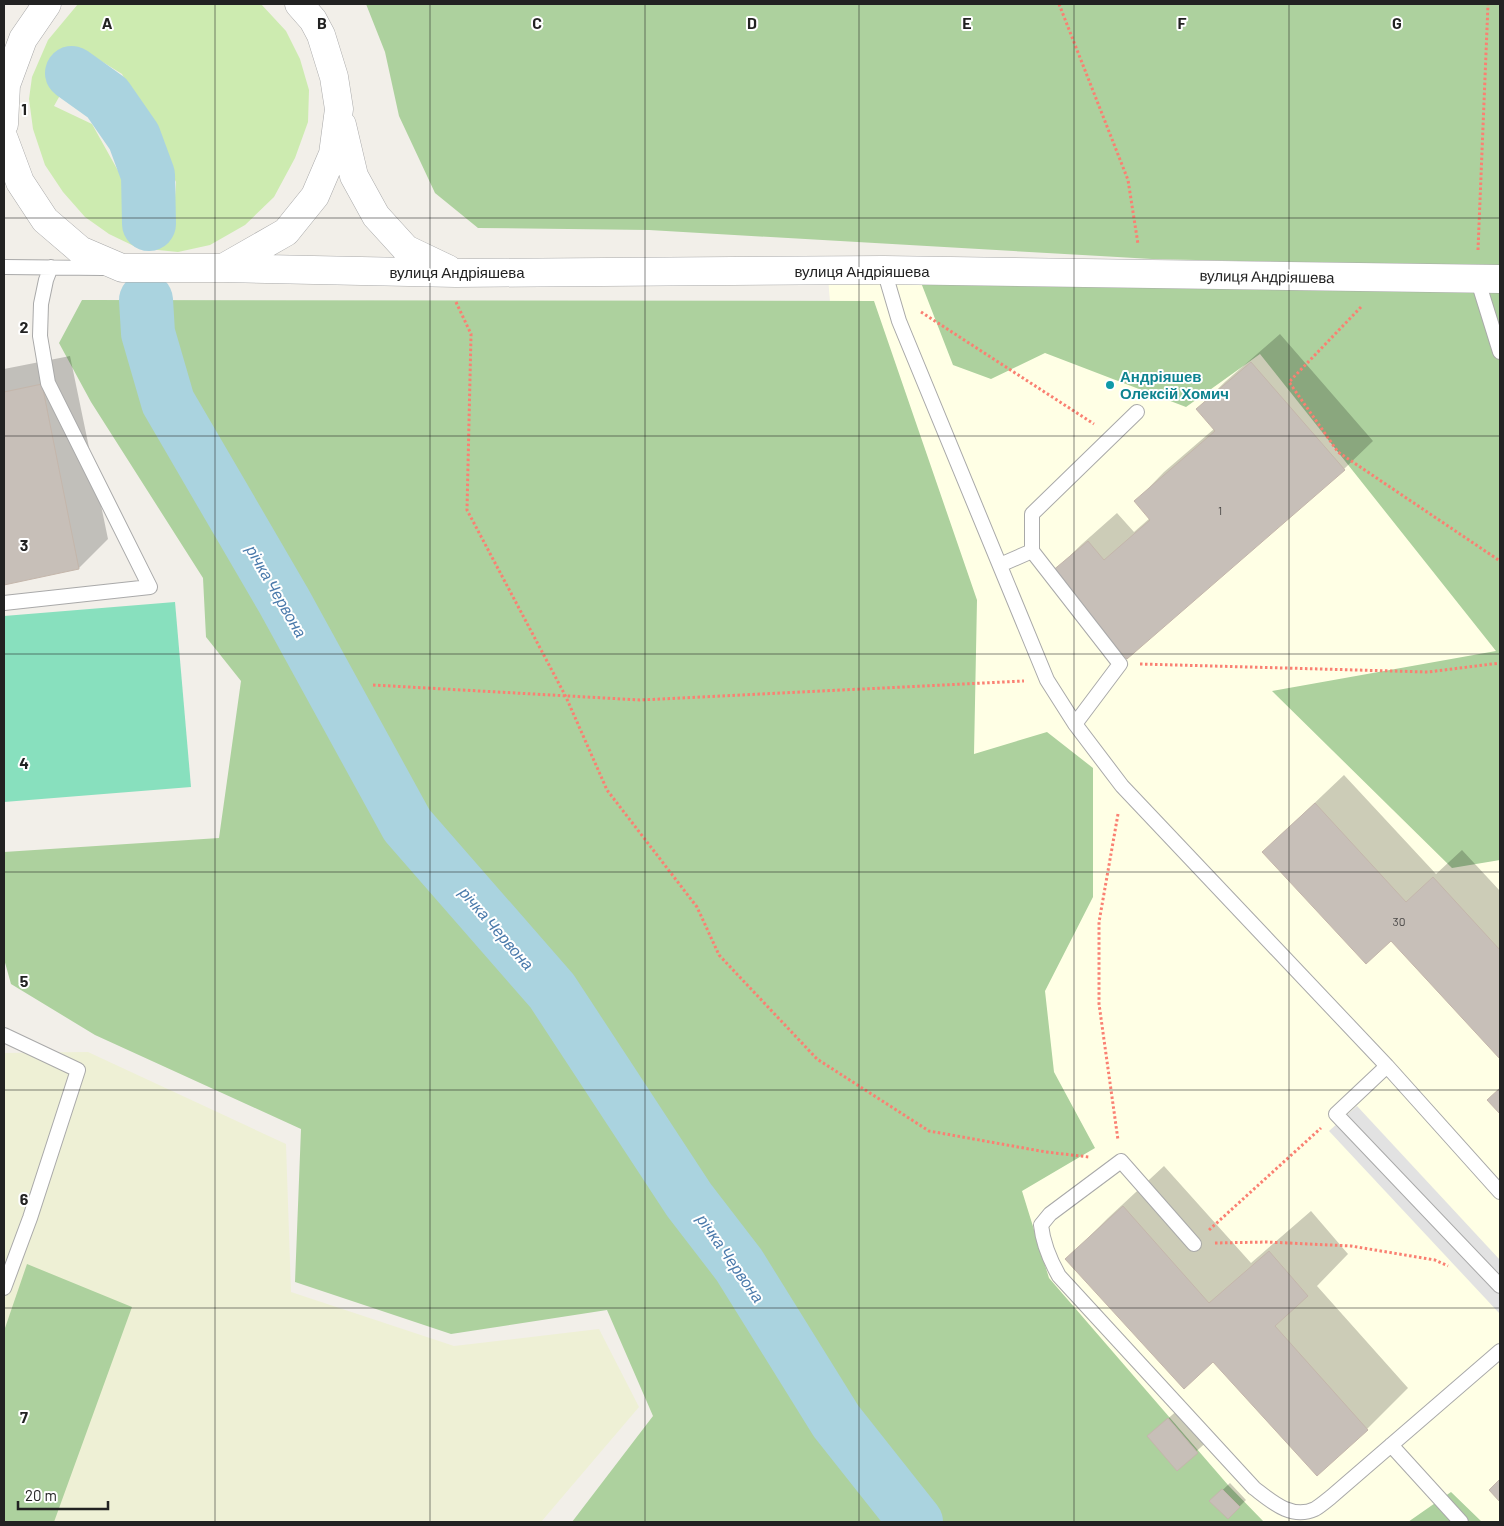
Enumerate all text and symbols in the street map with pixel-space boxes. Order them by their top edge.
text: A [102,13,113,32]
text: B [317,13,327,32]
text: C [532,13,542,32]
text: D [747,13,757,32]
text: E [962,13,972,32]
text: F [1178,13,1187,32]
text: G [1392,13,1402,32]
text: 1 [21,99,27,118]
street label: вулиця Андріяшева [794,262,930,280]
street label: вулиця Андріяшева [389,263,525,281]
street label: вулиця Андріяшева [1199,266,1335,286]
text: 2 [20,317,29,336]
place label: Андріяшев Олексій Хомич [1120,367,1229,402]
marker: Андріяшев Олексій Хомич [1104,379,1116,391]
house number: 1 [1218,503,1222,517]
text: 3 [20,535,28,554]
water label: річка Червона [242,541,311,641]
text: 4 [19,753,29,772]
water label: річка Червона [455,882,538,973]
house number: 30 [1393,914,1405,928]
text: 5 [20,971,29,990]
text: 6 [20,1189,29,1208]
water label: річка Червона [693,1209,769,1306]
text: 7 [20,1407,28,1426]
scale bar [18,1478,108,1510]
text: 20 m [25,1486,57,1504]

